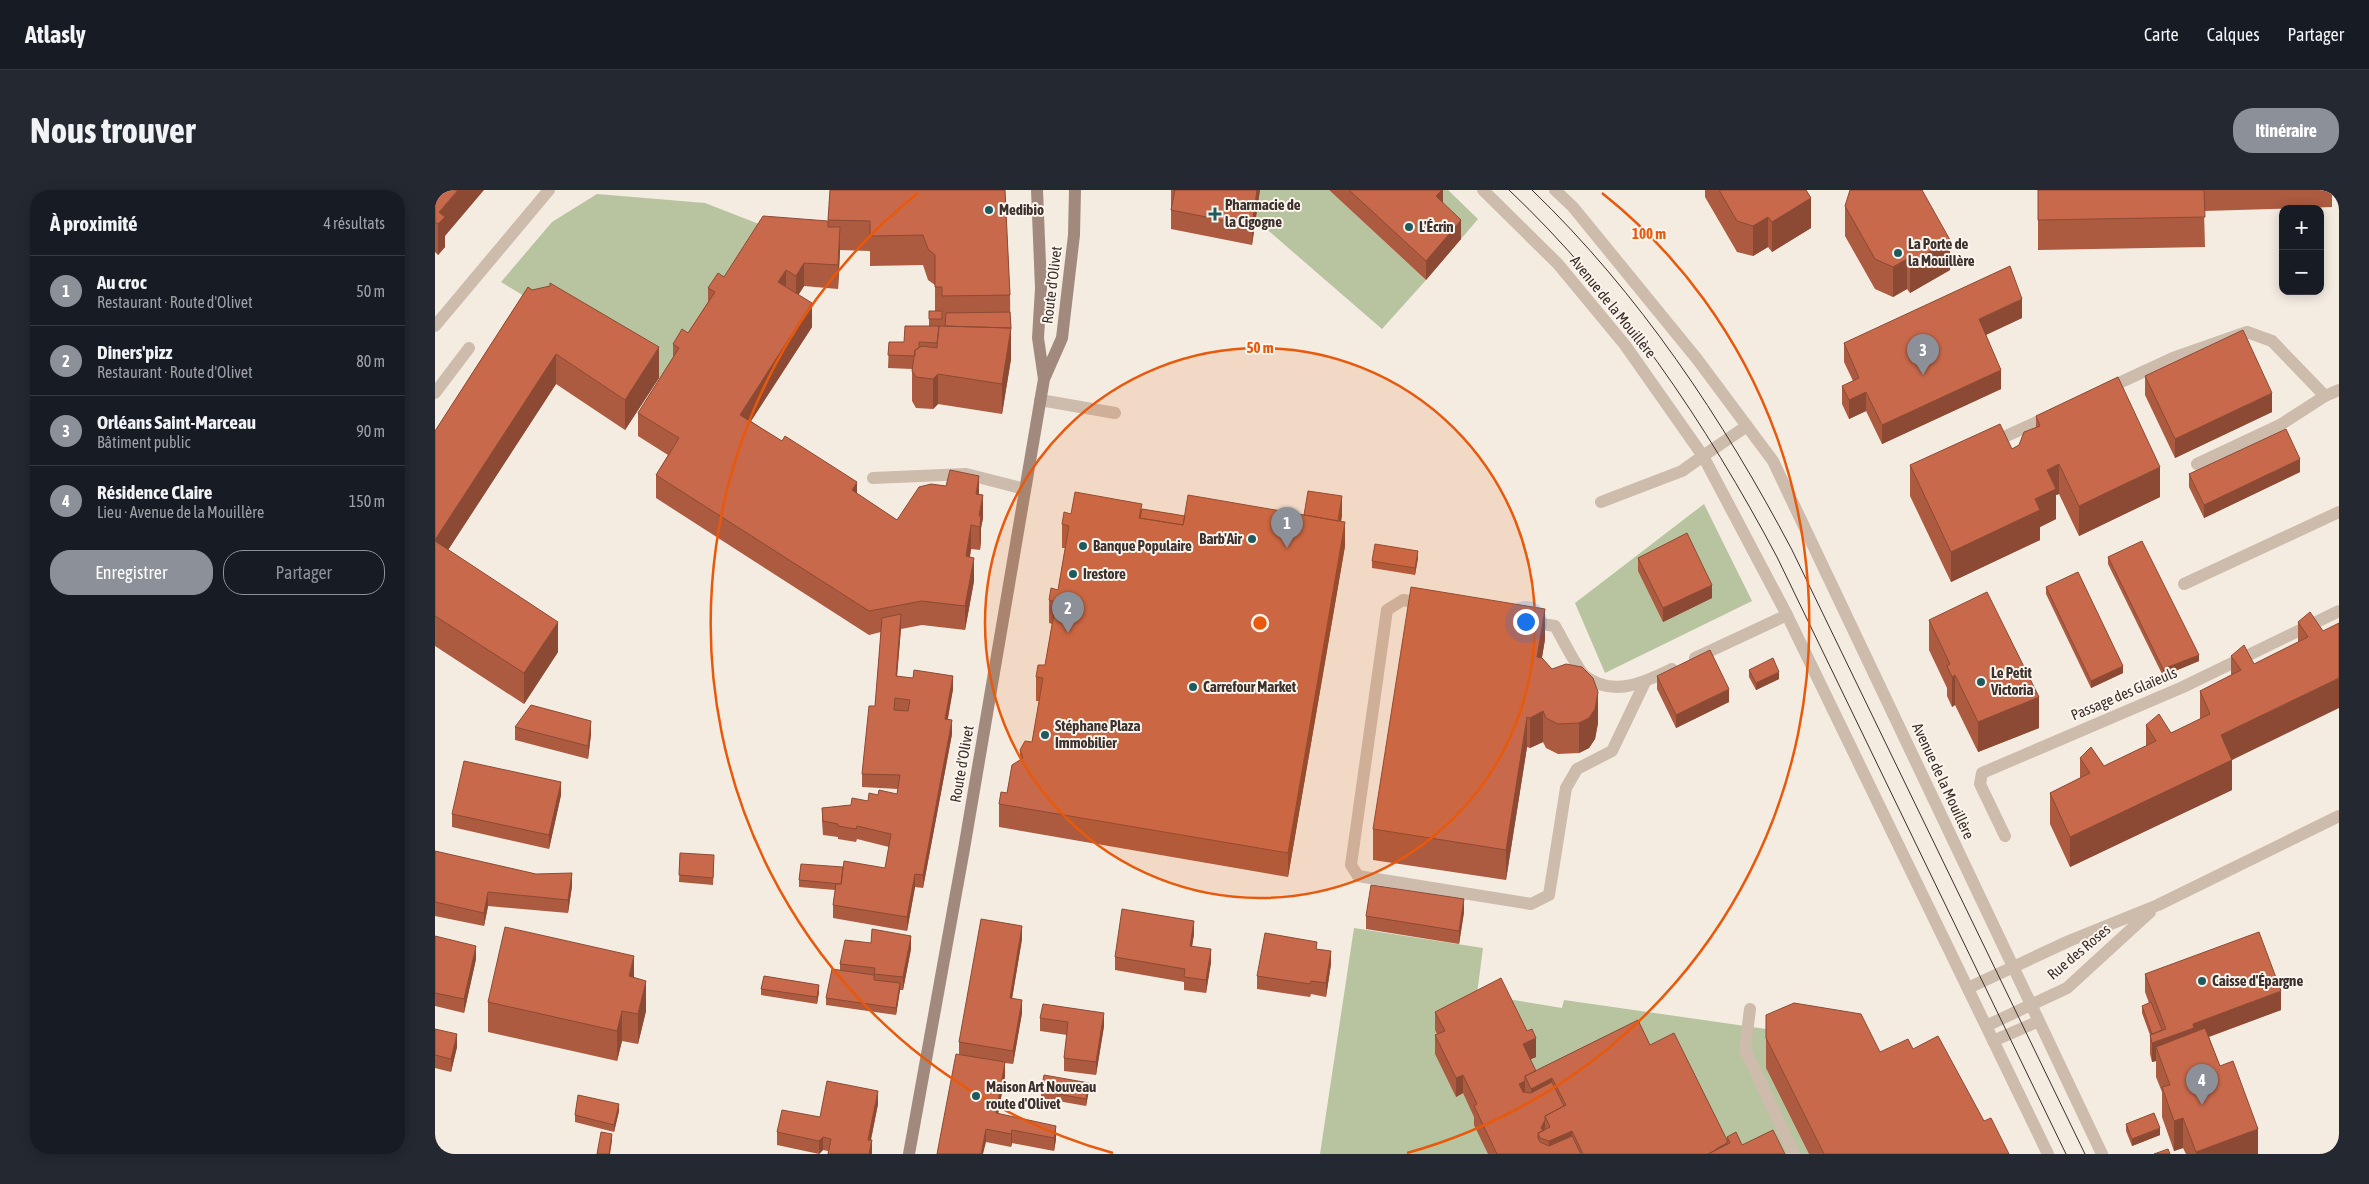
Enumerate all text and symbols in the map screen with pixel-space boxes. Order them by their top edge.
text: Atlasly [25,21,86,48]
text: Carte [2144,24,2179,45]
text: Calques [2207,24,2260,45]
text: Partager [2288,24,2344,45]
button: Itinéraire [2233,108,2339,153]
text: Nous trouver [30,110,195,150]
place label: Pharmacie de la Cigogne [1225,196,1301,230]
place label: Medibio [999,201,1044,218]
marker: Medibio [983,204,995,216]
map controls [2279,205,2324,295]
button: + [2279,205,2324,250]
marker: Pharmacie de la Cigogne [1209,208,1221,220]
text: À proximité [50,211,138,235]
text: 4 résultats [323,214,385,232]
place label: L'Écrin [1419,218,1454,235]
marker: L'Écrin [1403,221,1415,233]
text: 100 m [1632,225,1666,242]
place label: La Porte de la Mouillère [1908,235,1975,269]
street label: Route d'Olivet [1038,245,1065,325]
marker: La Porte de la Mouillère [1892,247,1904,259]
button: − [2279,250,2324,295]
street label: Avenue de la Mouillère [1567,252,1660,361]
text: Au croc [97,271,147,293]
text: 1 [62,282,70,300]
text: 50 m [356,282,385,300]
text: Restaurant · Route d'Olivet [97,293,253,311]
pin: 3 [1907,334,1939,375]
text: 50 m [1247,339,1274,356]
text: Diners'pizz [97,341,172,363]
text: 2 [62,352,70,370]
text: 80 m [356,352,385,370]
text: Restaurant · Route d'Olivet [97,363,253,381]
text: Orléans Saint-Marceau [97,411,256,433]
text: 3 [62,422,70,440]
text: 90 m [356,422,385,440]
text: Bâtiment public [97,433,190,451]
text: Résidence Claire [97,481,212,503]
text: 4 [62,492,70,510]
text: 150 m [349,492,385,510]
text: Lieu · Avenue de la Mouillère [97,503,264,521]
pin: 1 [1271,507,1303,548]
place label: Barb'Air [1199,530,1243,547]
marker: Barb'Air [1246,533,1258,545]
place label: Banque Populaire [1093,537,1192,554]
marker: Banque Populaire [1077,540,1089,552]
button: Enregistrer [50,550,213,595]
button: Partager [223,550,385,595]
place label: Irestore [1083,565,1126,582]
marker: Irestore [1067,568,1079,580]
pin: 2 [1052,592,1084,633]
your location [1513,609,1539,635]
centre of rings [1251,614,1269,632]
place label: Le Petit Victoria [1990,664,2033,698]
street label: Passage des Glaïeuls [2068,664,2179,724]
marker: Le Petit Victoria [1975,676,1987,688]
place label: Carrefour Market [1203,678,1297,695]
marker: Carrefour Market [1187,681,1199,693]
place label: Stéphane Plaza Immobilier [1055,717,1140,751]
street label: Avenue de la Mouillère [1909,720,1978,842]
street label: Route d'Olivet [946,724,977,804]
marker: Stéphane Plaza Immobilier [1039,729,1051,741]
street label: Rue des Roses [2044,920,2114,983]
place label: Caisse d'Épargne [2212,972,2303,989]
marker: Caisse d'Épargne [2196,975,2208,987]
pin: 4 [2186,1064,2218,1105]
place label: Maison Art Nouveau route d'Olivet [986,1078,1096,1112]
marker: Maison Art Nouveau route d'Olivet [970,1090,982,1102]

